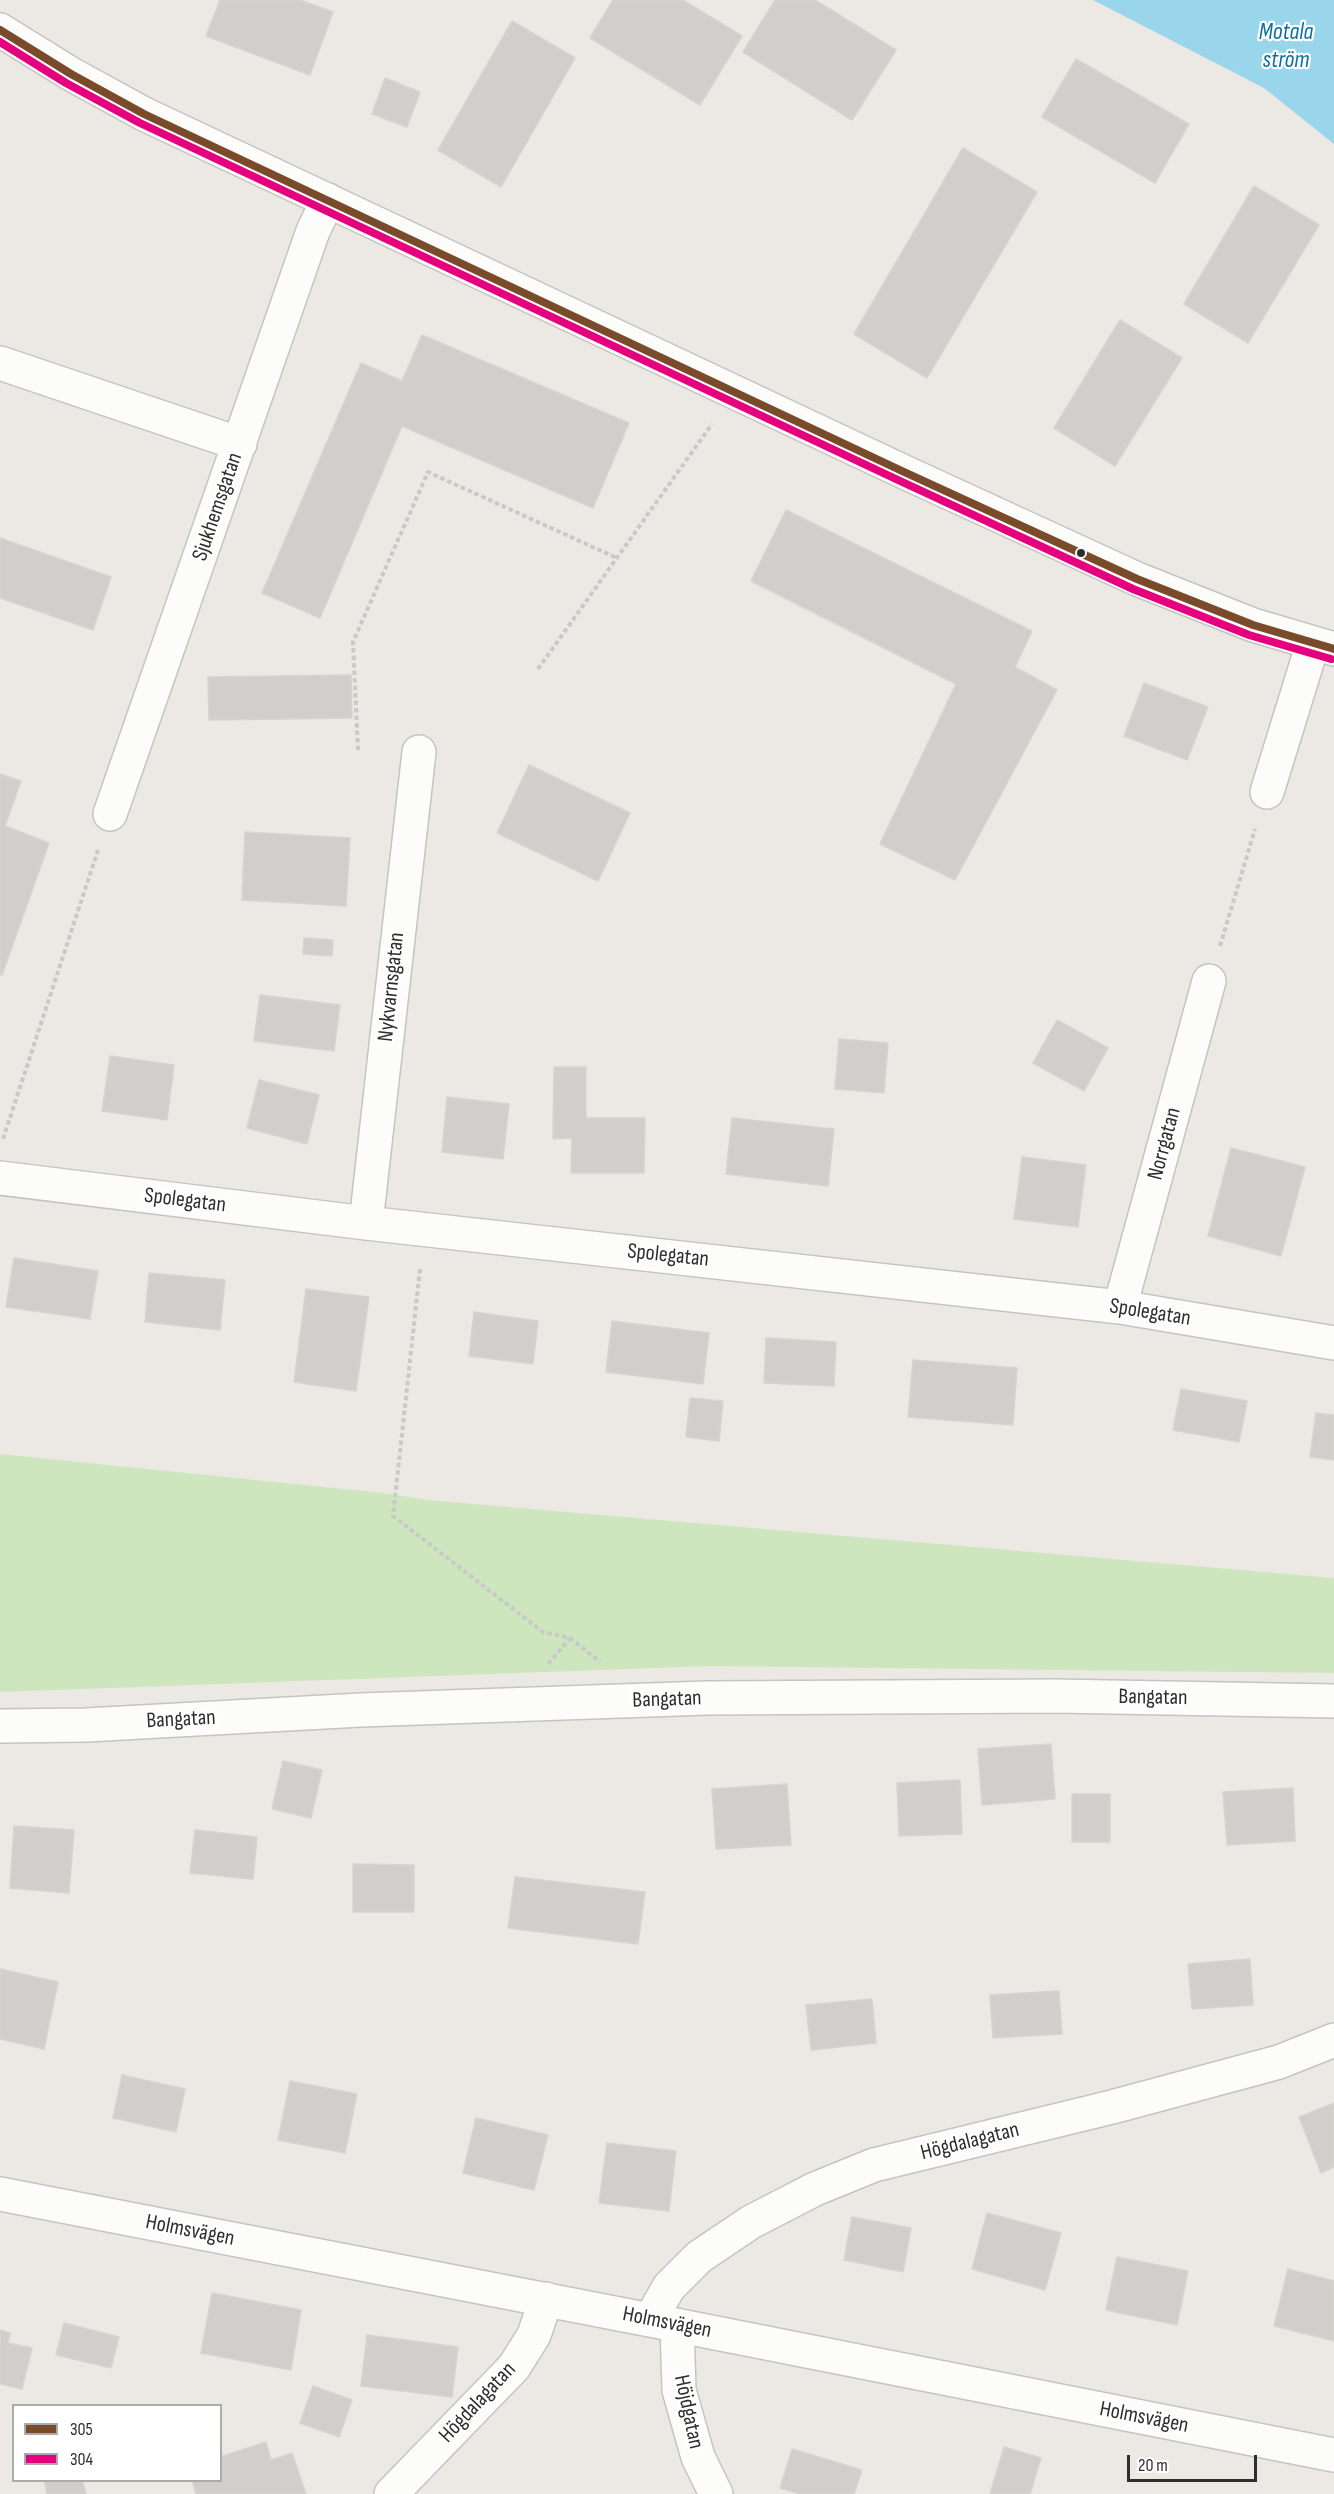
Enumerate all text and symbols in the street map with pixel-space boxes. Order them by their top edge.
water label: Motala ström [1259,19,1313,75]
street label: Sjukhemsgatan [187,449,249,565]
unlabelled marker [1075,547,1087,559]
street label: Nykvarnsgatan [373,931,411,1043]
street label: Norrgatan [1143,1105,1187,1183]
street label: Spolegatan [143,1183,227,1219]
street label: Spolegatan [626,1239,710,1273]
street label: Spolegatan [1107,1294,1193,1332]
street label: Bangatan [1118,1684,1188,1712]
street label: Bangatan [632,1686,702,1714]
street label: Bangatan [146,1705,216,1735]
street label: Högdalagatan [918,2117,1022,2167]
street label: Holmsvägen [143,2209,237,2253]
street label: Holmsvägen [620,2301,714,2345]
street label: Högdalagatan [434,2357,522,2449]
street label: Höjdgatan [667,2373,709,2451]
street label: Holmsvägen [1097,2396,1191,2440]
legend [12,2404,222,2482]
text: 305 [70,2419,93,2440]
scale bar [1130,2443,1260,2481]
text: 304 [70,2449,93,2470]
text: 20 m [1138,2455,1168,2476]

